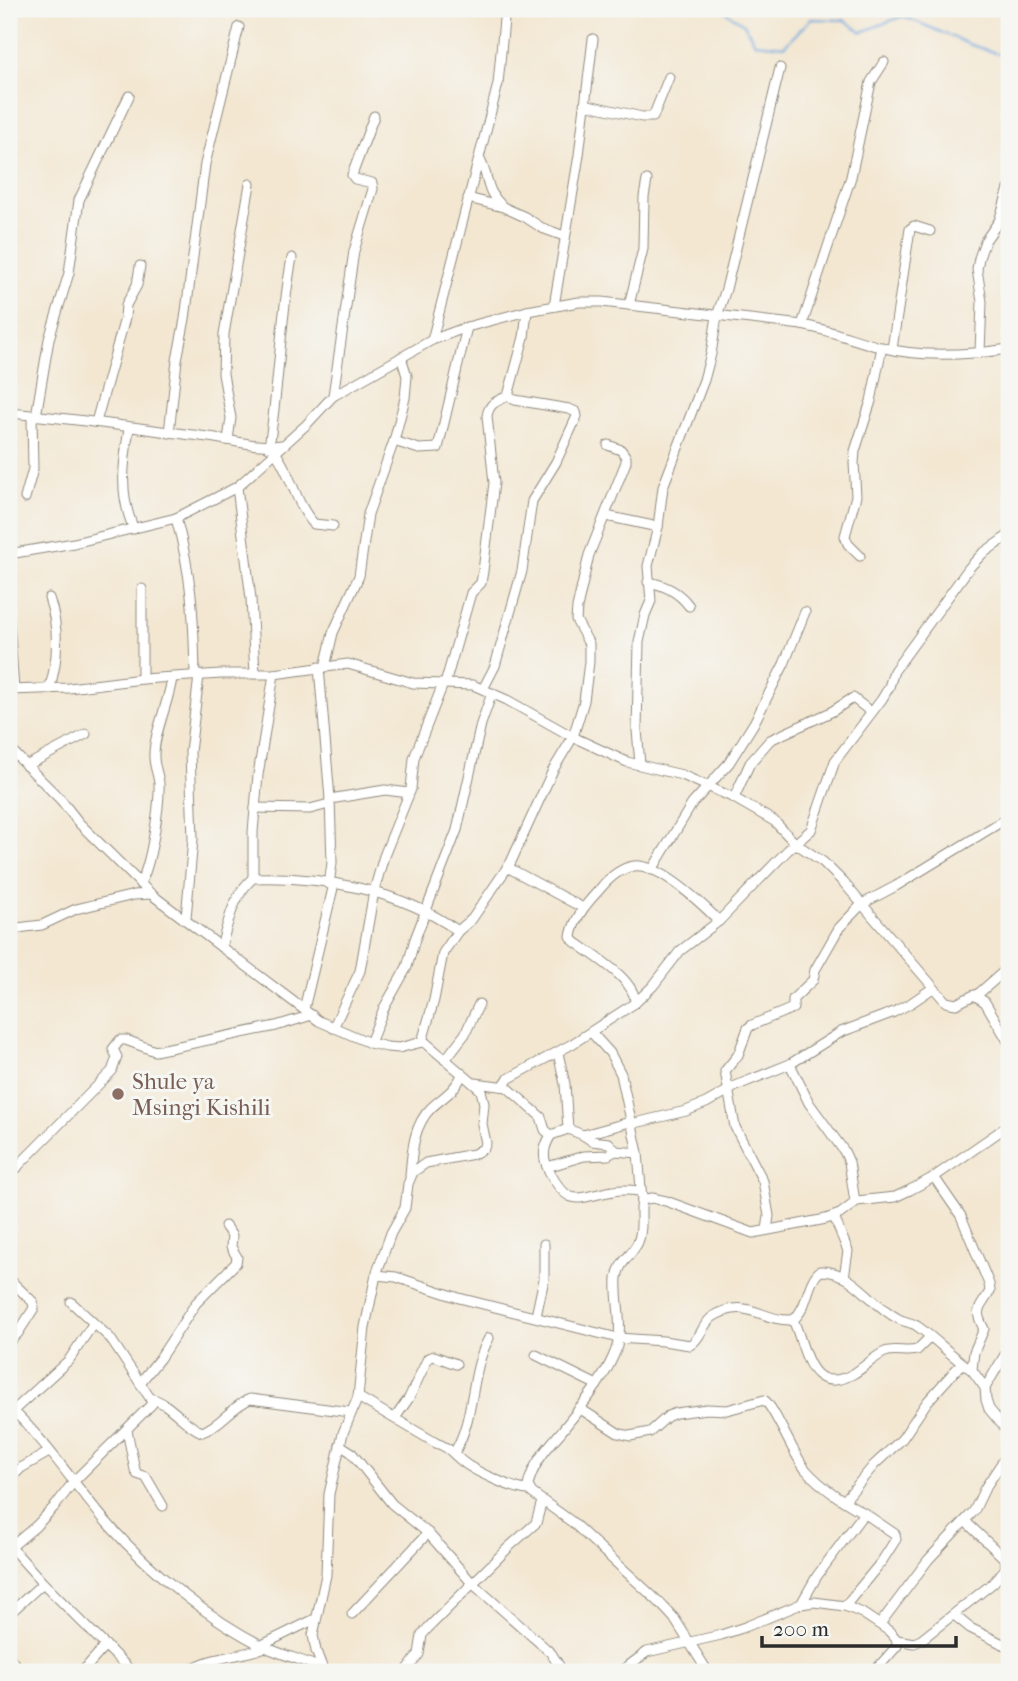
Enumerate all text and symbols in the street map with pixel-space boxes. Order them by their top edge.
place label: Shule ya Msingi Kishili [132,1068,271,1121]
marker: Shule ya Msingi Kishili [110,1086,126,1102]
scale bar [762,1604,957,1648]
text: 200 m [773,1617,829,1641]

